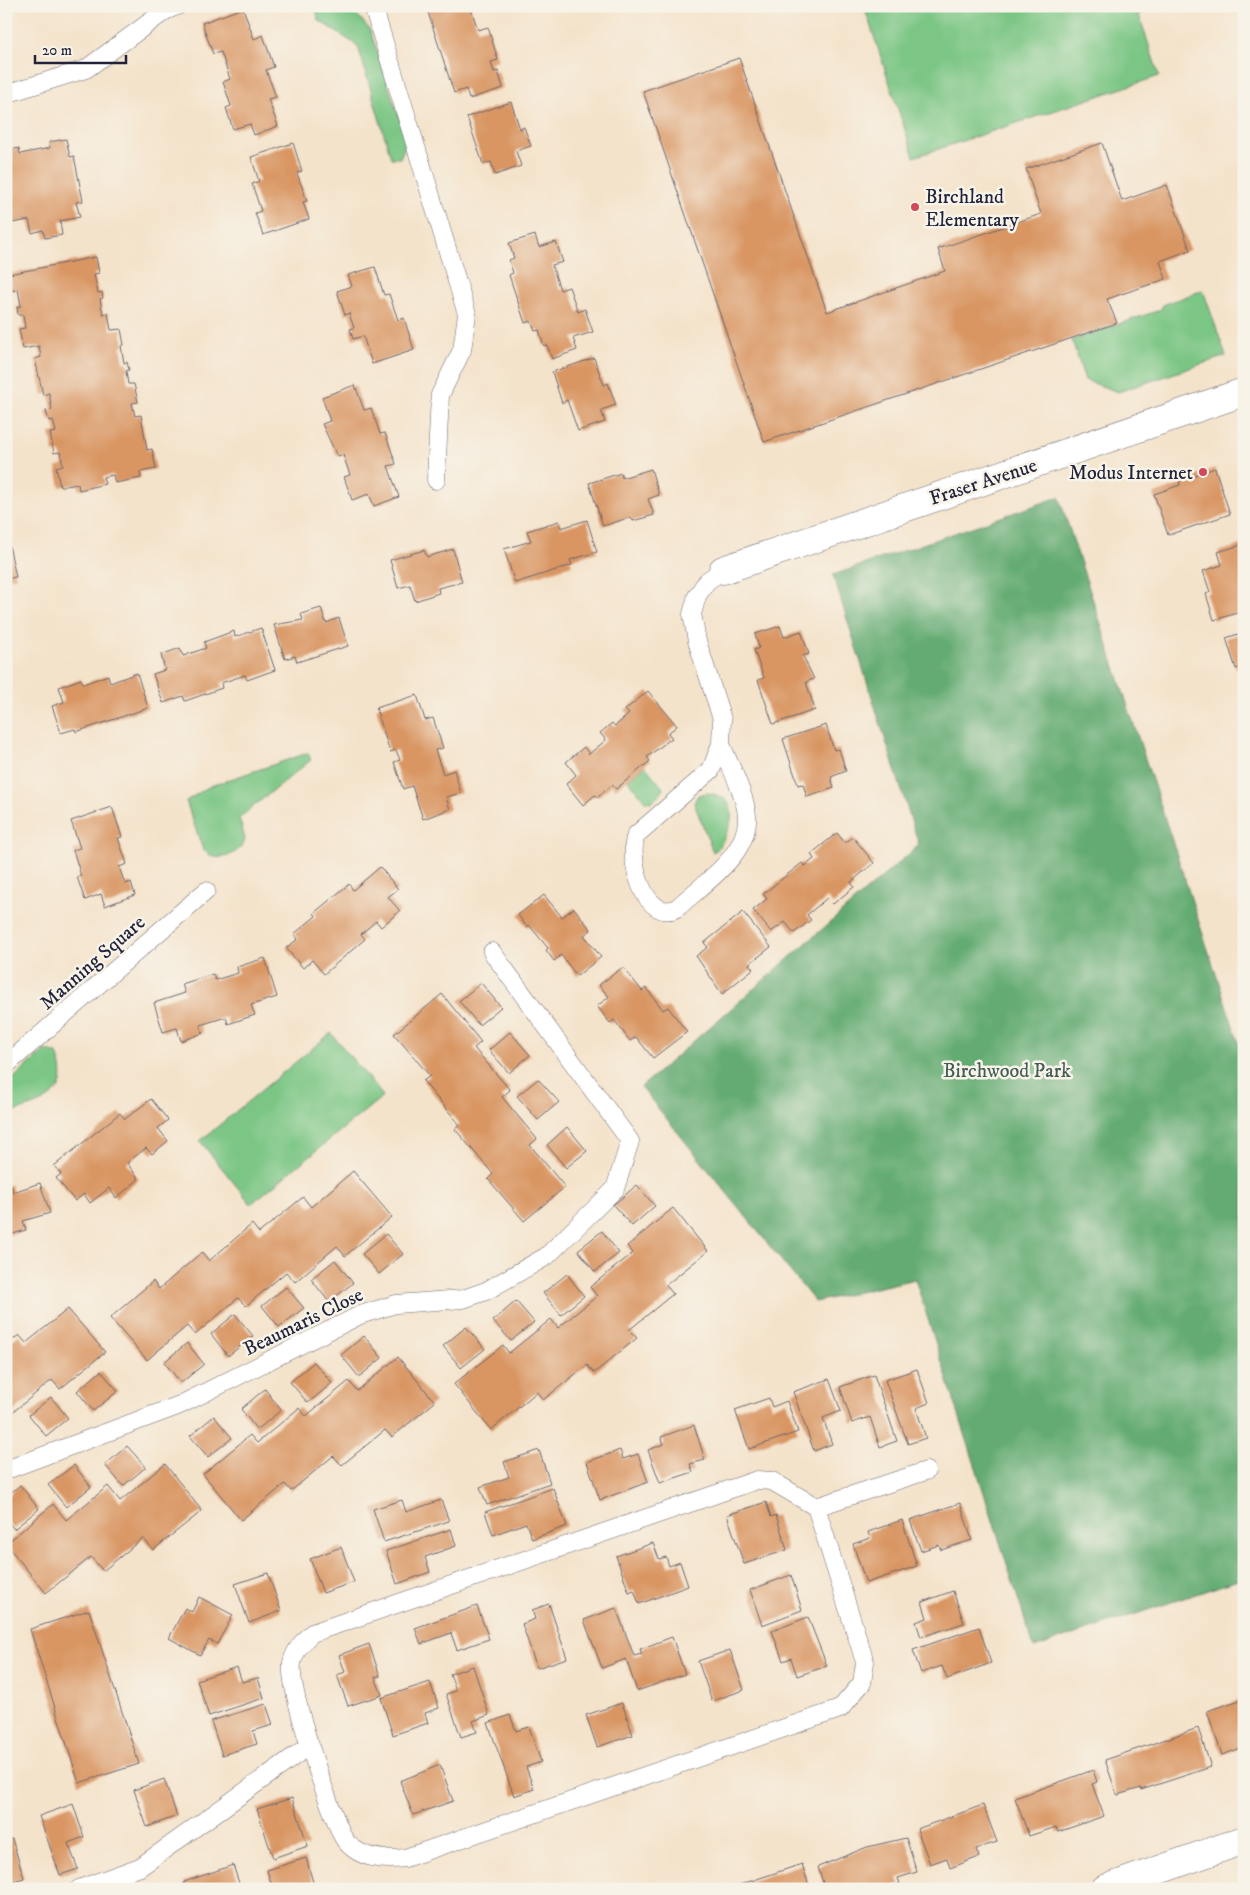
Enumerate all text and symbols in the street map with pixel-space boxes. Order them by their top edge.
scale bar [35,32,126,64]
text: 20 m [42,41,72,60]
place label: Birchland Elementary [925,185,1019,233]
marker: Birchland Elementary [909,201,921,213]
street label: Fraser Avenue [927,453,1040,512]
place label: Modus Internet [1069,461,1193,486]
marker: Modus Internet [1197,466,1209,478]
street label: Manning Square [35,911,151,1016]
park label: Birchwood Park [943,1059,1071,1084]
street label: Beaumaris Close [240,1283,368,1362]

